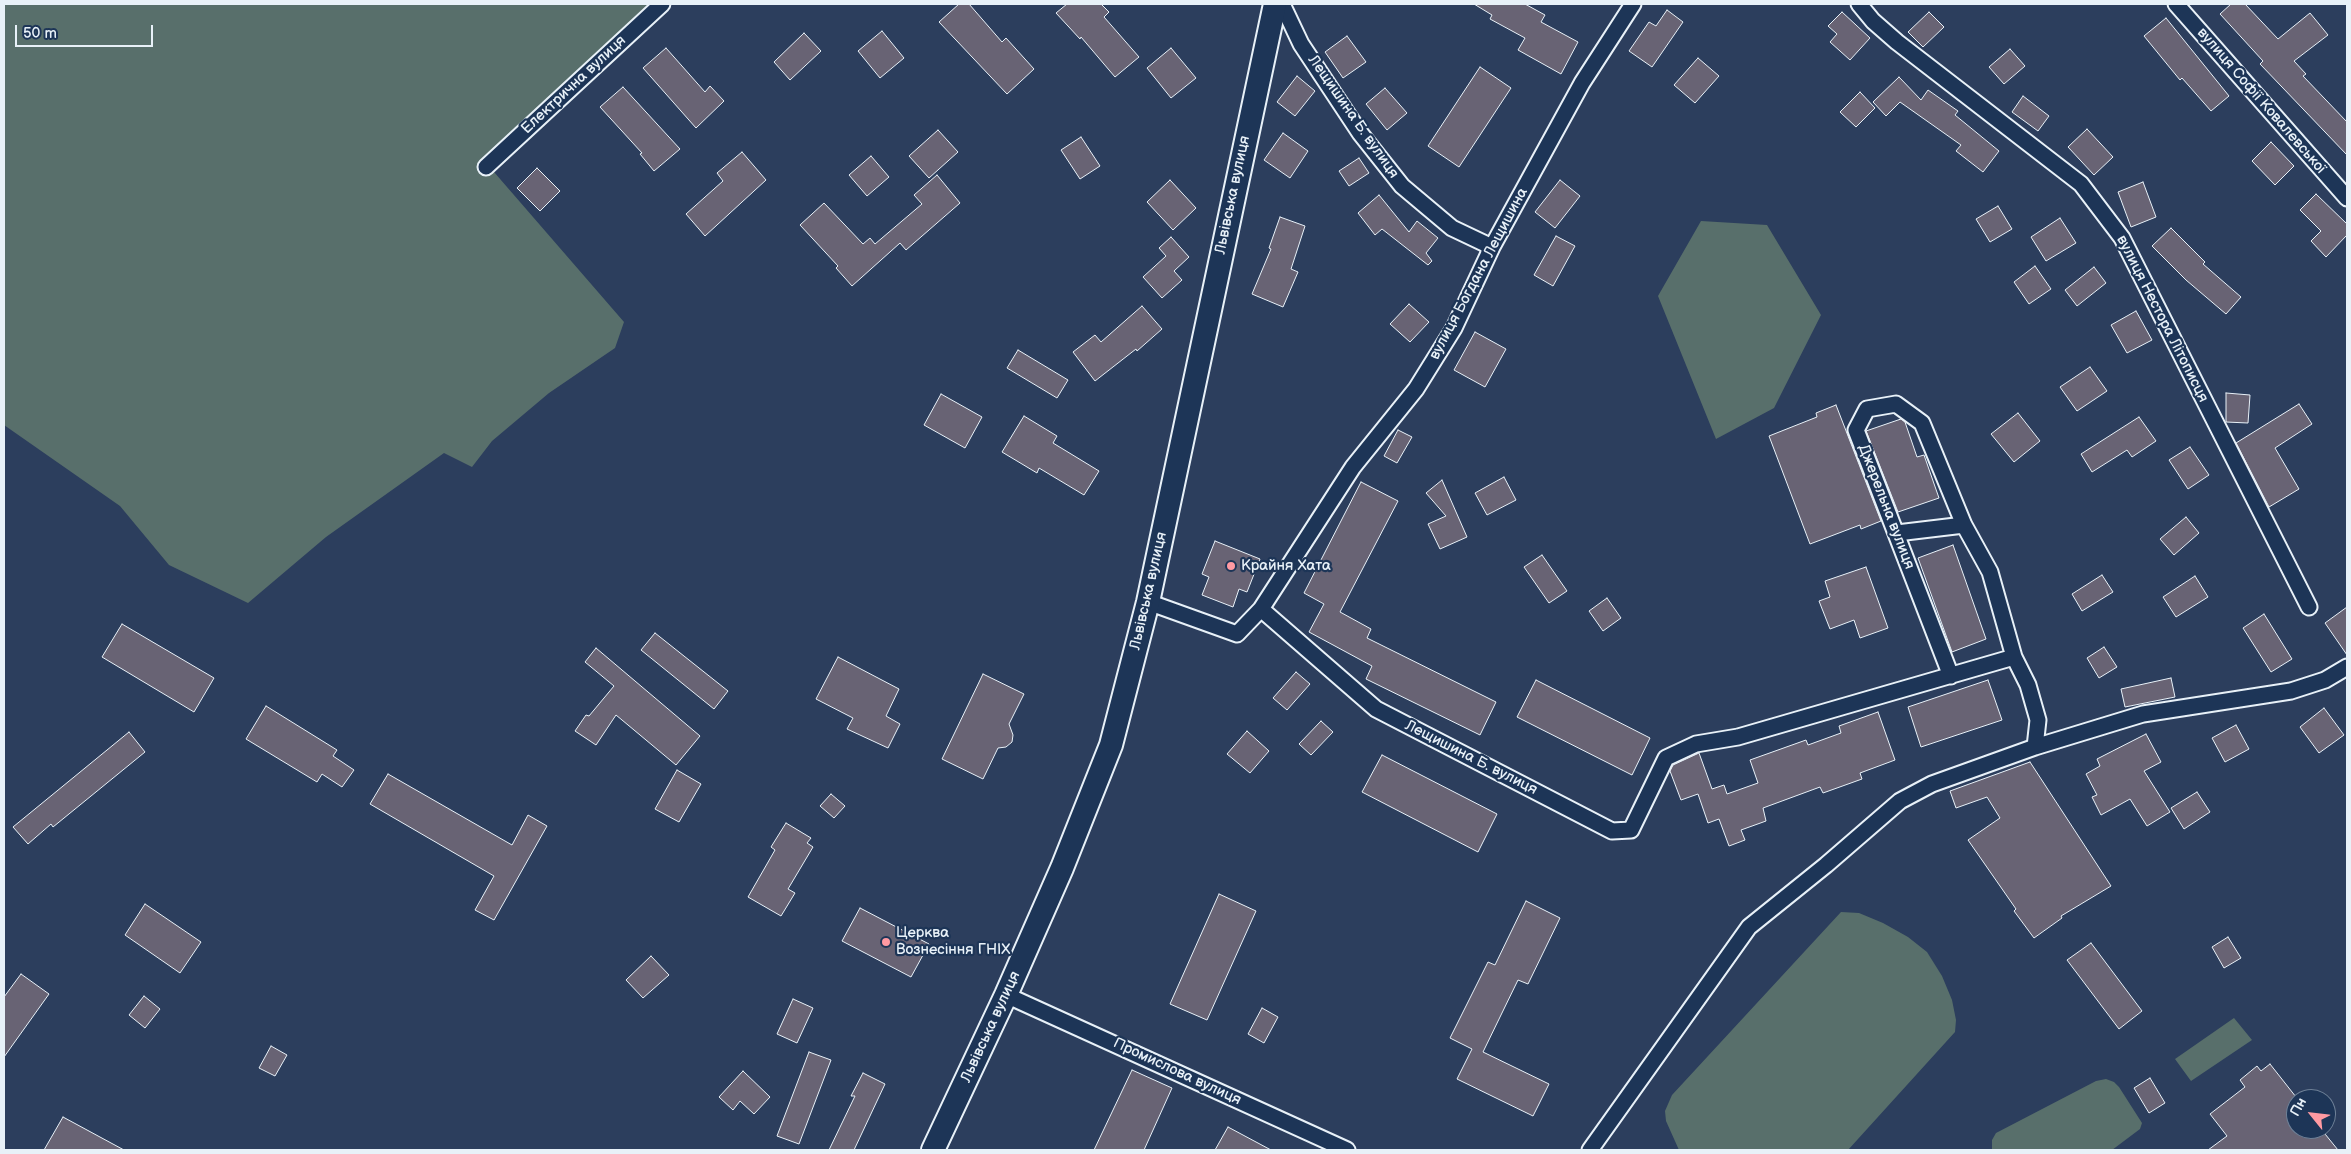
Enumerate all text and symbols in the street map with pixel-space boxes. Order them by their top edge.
scale bar [18,15,155,47]
text: 50 m [23,24,57,43]
street label: вулиця Софії Ковалевської [2193,24,2329,178]
street label: Електрична вулиця [518,32,630,138]
street label: Лещишина Б. вулиця [1304,52,1402,182]
street label: Львівська вулиця [1212,134,1254,256]
street label: вулиця Богдана Лещишина [1426,185,1532,363]
street label: вулиця Нестора Літописця [2112,233,2212,405]
street label: Джерельна вулиця [1854,442,1918,572]
street label: Львівська вулиця [1127,530,1171,652]
place label: Крайня Хата [1241,557,1331,575]
marker: Крайня Хата [1225,560,1237,572]
street label: Лещишина Б. вулиця [1402,717,1540,799]
place label: Церква Вознесіння ГНІХ [896,924,1010,959]
marker: Церква Вознесіння ГНІХ [880,936,892,948]
street label: Львівська вулиця [957,969,1025,1085]
street label: Промислова вулиця [1110,1034,1244,1110]
north arrow [2286,1089,2336,1139]
text: Пн [2286,1095,2310,1119]

